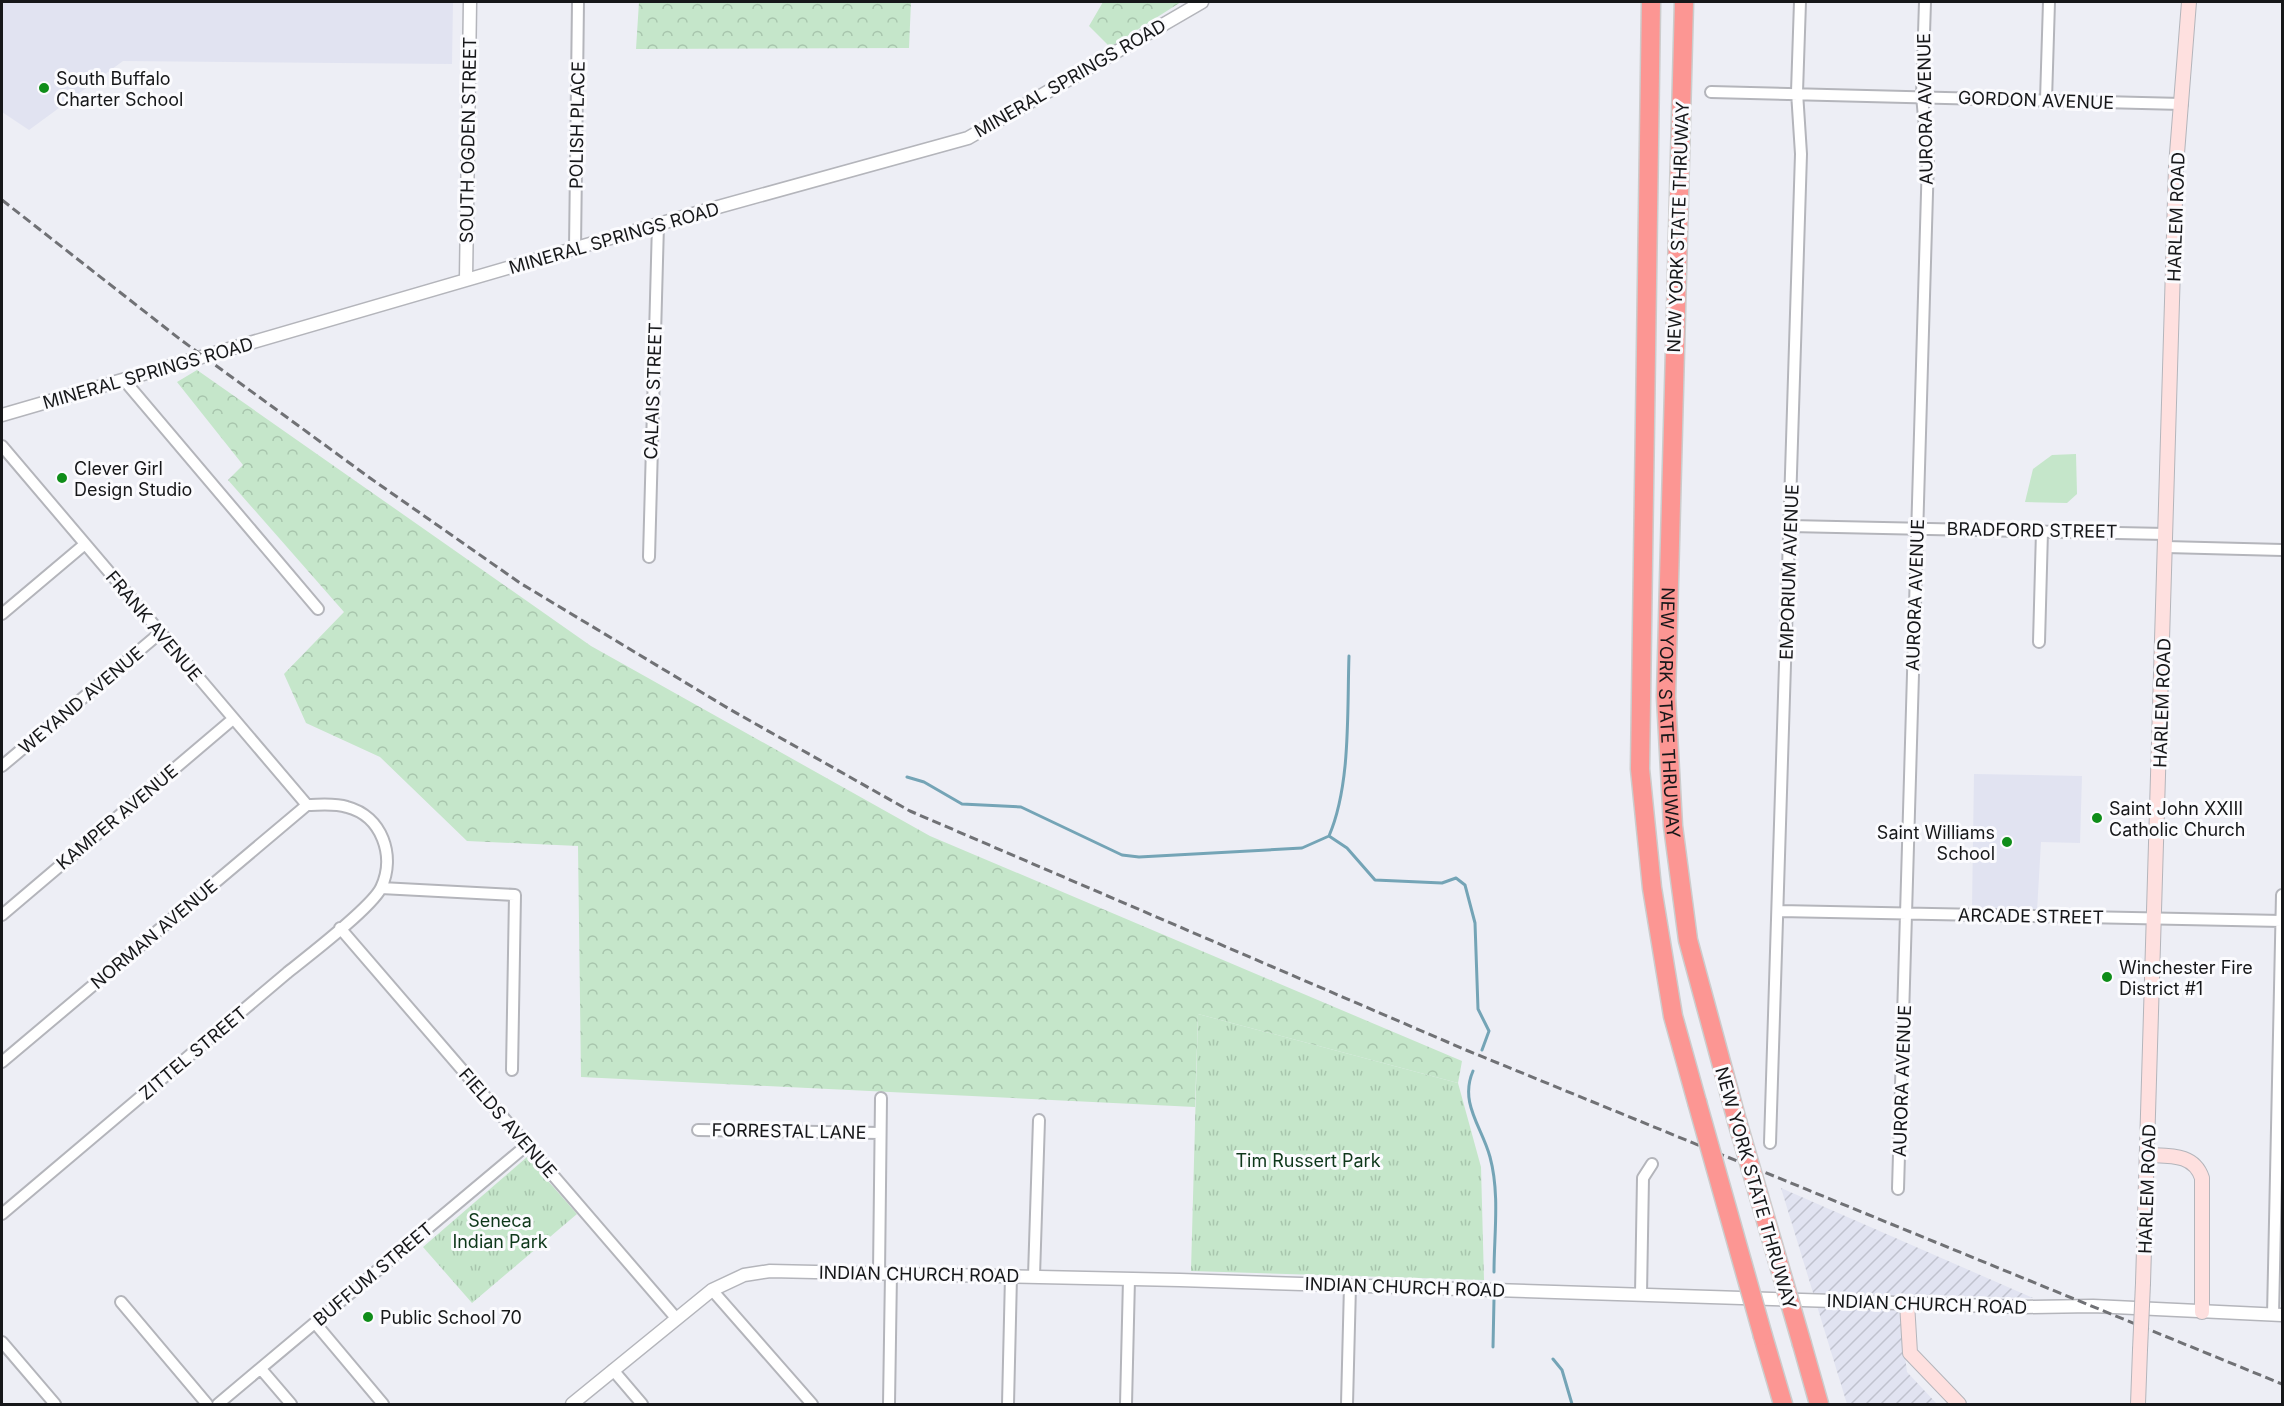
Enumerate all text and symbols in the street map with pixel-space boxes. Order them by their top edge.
street label: MINERAL SPRINGS ROAD [970,14,1170,142]
street label: AURORA AVENUE [1913,33,1937,185]
street label: SOUTH OGDEN STREET [456,37,480,243]
street label: POLISH PLACE [565,61,589,189]
place label: South Buffalo Charter School [56,68,183,110]
marker: South Buffalo Charter School [37,81,51,95]
street label: GORDON AVENUE [1958,87,2114,113]
street label: NEW YORK STATE THRUWAY [1663,101,1693,353]
street label: HARLEM ROAD [2163,152,2189,282]
street label: MINERAL SPRINGS ROAD [506,198,722,278]
street label: CALAIS STREET [640,322,666,460]
street label: MINERAL SPRINGS ROAD [40,333,256,413]
place label: Clever Girl Design Studio [74,458,192,500]
marker: Clever Girl Design Studio [55,471,69,485]
street label: EMPORIUM AVENUE [1775,484,1803,660]
street label: BRADFORD STREET [1946,518,2118,542]
street label: AURORA AVENUE [1902,519,1928,671]
street label: FRANK AVENUE [102,567,206,685]
street label: NEW YORK STATE THRUWAY [1655,587,1685,840]
street label: HARLEM ROAD [2149,638,2175,768]
street label: WEYAND AVENUE [15,642,147,758]
street label: KAMPER AVENUE [52,760,182,874]
place label: Saint John XXIII Catholic Church [2109,798,2246,840]
marker: Saint John XXIII Catholic Church [2090,811,2104,825]
place label: Saint Williams School [1877,822,1995,864]
marker: Saint Williams School [2000,835,2014,849]
street label: NORMAN AVENUE [87,875,221,993]
street label: ARCADE STREET [1958,904,2104,928]
place label: Winchester Fire District #1 [2119,957,2253,999]
marker: Winchester Fire District #1 [2100,970,2114,984]
street label: ZITTEL STREET [135,1002,251,1104]
street label: AURORA AVENUE [1889,1005,1915,1157]
street label: FIELDS AVENUE [455,1064,561,1182]
street label: NEW YORK STATE THRUWAY [1711,1064,1801,1312]
street label: FORRESTAL LANE [712,1119,866,1143]
street label: HARLEM ROAD [2134,1124,2160,1254]
park label: Tim Russert Park [1235,1150,1381,1171]
park label: Seneca Indian Park [452,1210,548,1252]
street label: BUFFUM STREET [309,1218,437,1330]
street label: INDIAN CHURCH ROAD [819,1262,1019,1286]
street label: INDIAN CHURCH ROAD [1304,1273,1506,1301]
street label: INDIAN CHURCH ROAD [1826,1290,2028,1318]
place label: Public School 70 [380,1307,522,1328]
marker: Public School 70 [361,1310,375,1324]

